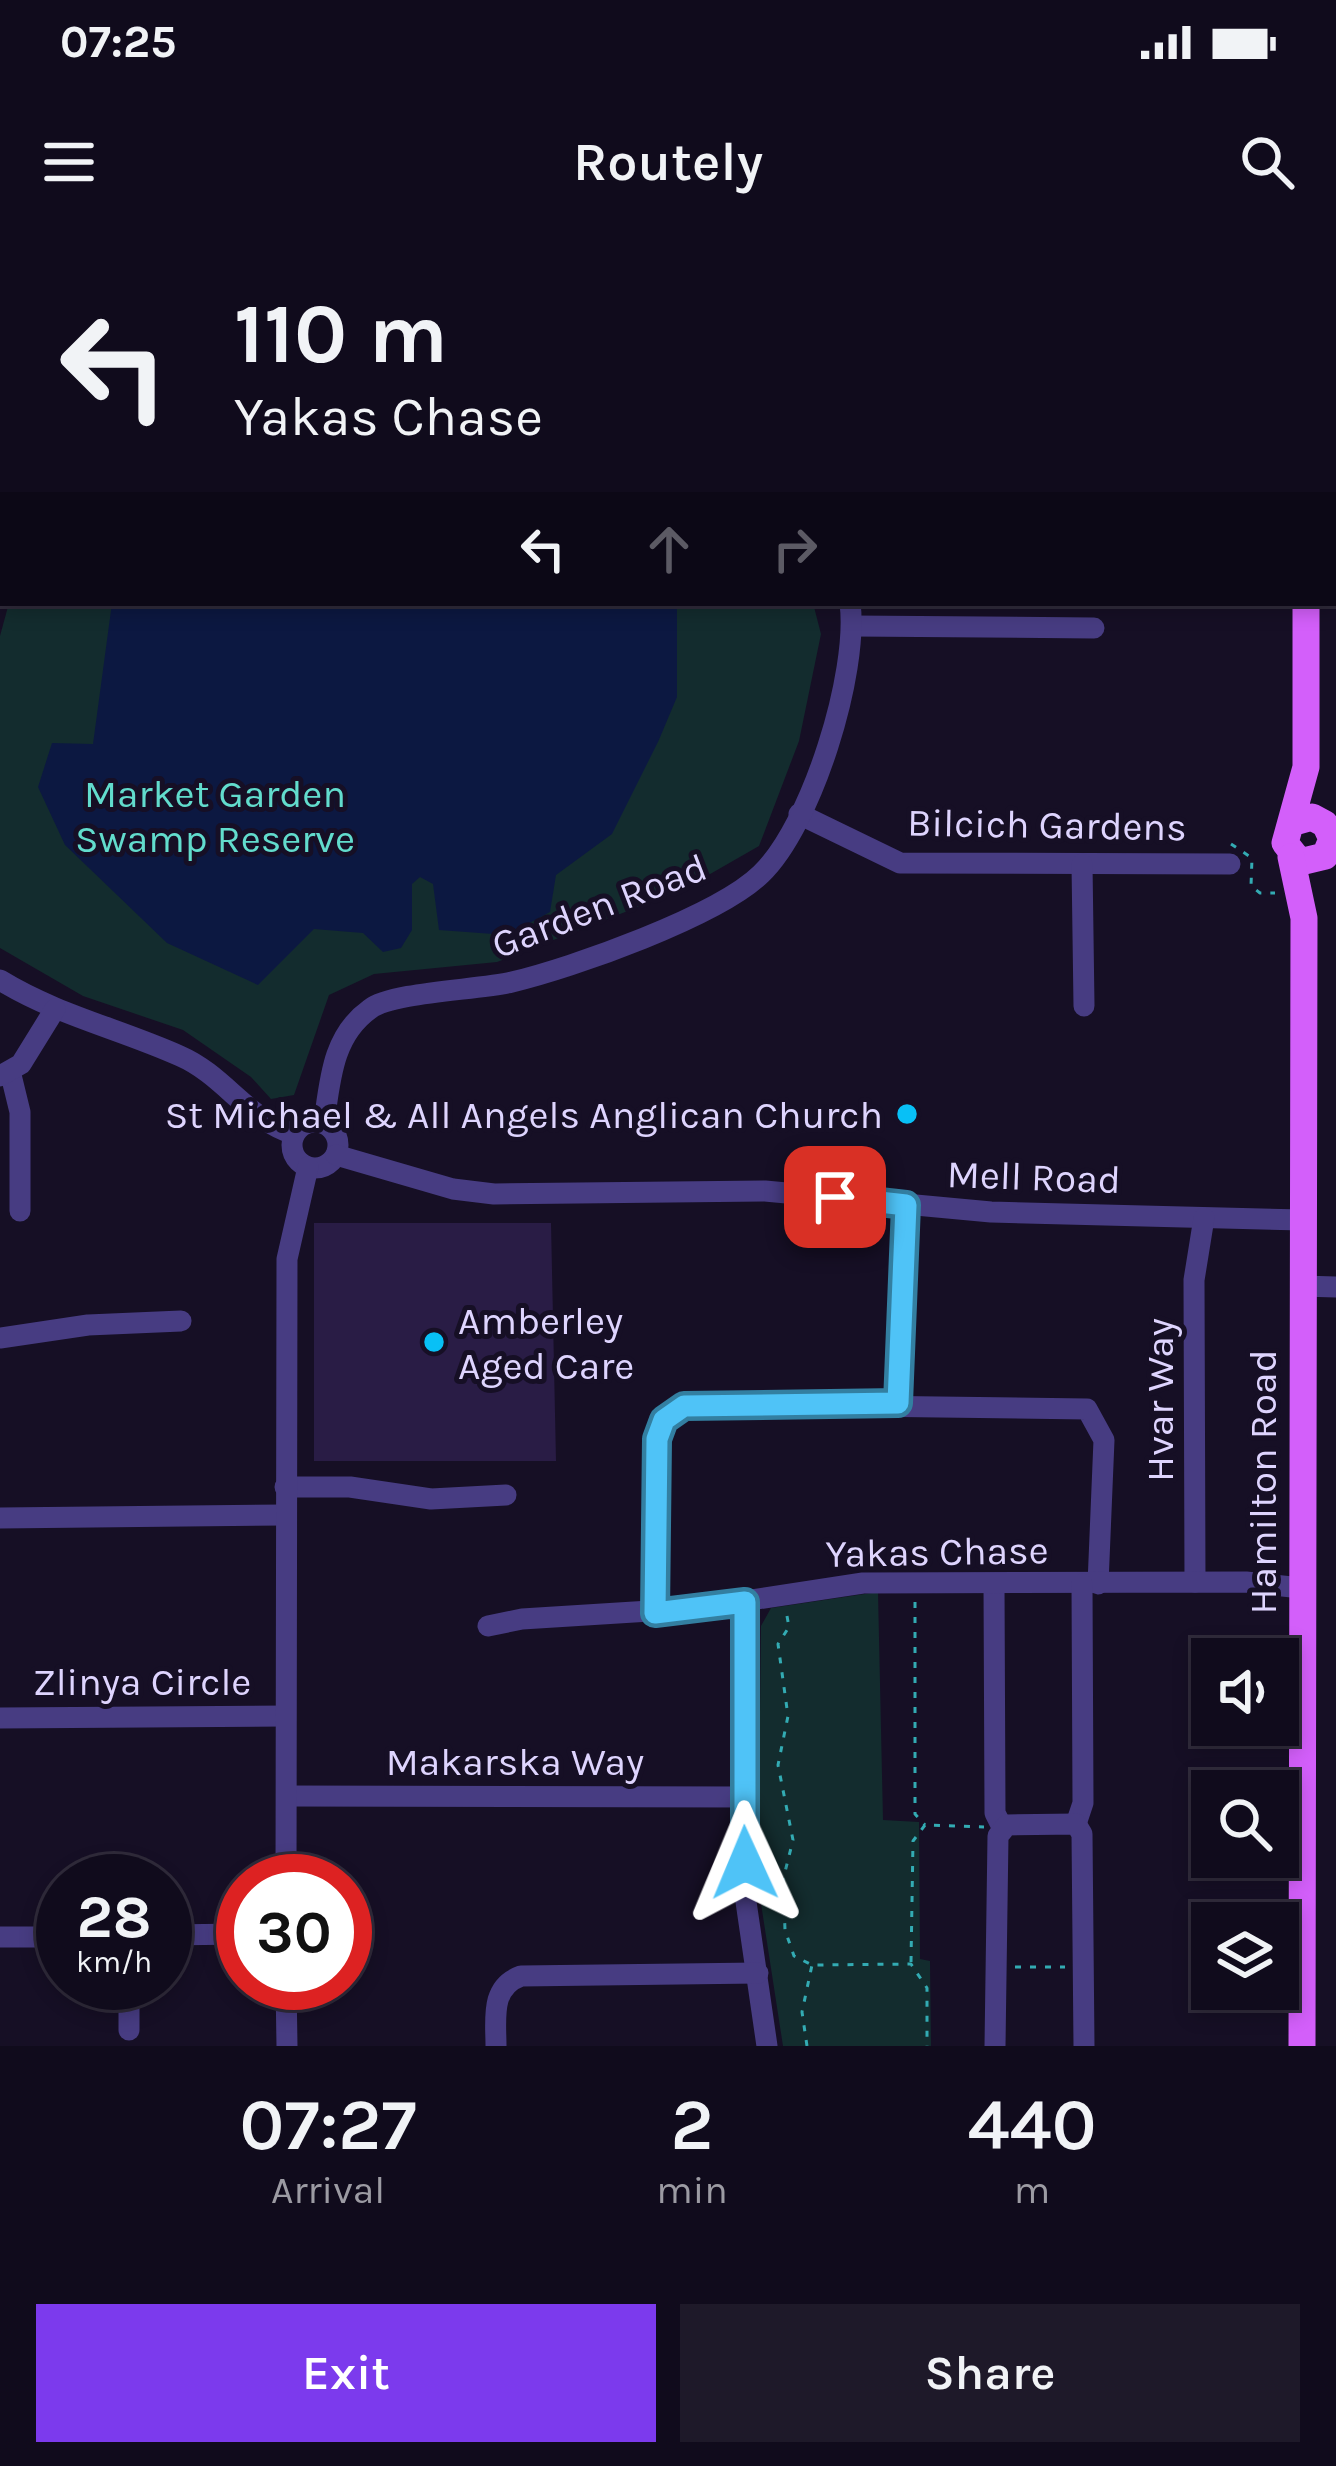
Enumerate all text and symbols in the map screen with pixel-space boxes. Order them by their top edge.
text: 07:25 [60,16,176,68]
icon: menu [36,129,102,195]
icon: search [1234,129,1300,195]
text: Routely [573,130,763,194]
text: 110 m [234,285,448,383]
icon: left [36,288,192,444]
text: Yakas Chase [234,385,543,449]
icon: left [510,516,576,582]
icon: ahead [636,516,702,582]
icon: right [762,516,828,582]
park label: Market Garden Swamp Reserve [75,771,355,862]
street label: Bilcich Gardens [907,800,1187,850]
street label: Garden Road [485,844,713,968]
place label: St Michael & All Angels Anglican Church [165,1092,883,1138]
marker: St Michael & All Angels Anglican Church [894,1101,920,1127]
pin [784,1146,886,1248]
street label: Mell Road [946,1151,1122,1203]
icon: arrive [802,1164,868,1230]
place label: Amberley Aged Care [458,1298,634,1389]
street label: Hvar Way [1137,1318,1183,1482]
marker: Amberley Aged Care [421,1329,447,1355]
street label: Hamilton Road [1240,1349,1286,1615]
street label: Yakas Chase [825,1527,1049,1577]
map controls [1191,1638,1299,2010]
button: sound [1191,1638,1299,1746]
street label: Zlinya Circle [33,1659,251,1705]
street label: Makarska Way [386,1739,644,1785]
button: search [1191,1770,1299,1878]
position arrow [682,1800,808,1926]
speed limit sign: 30 [216,1854,372,2010]
text: 28 [76,1882,152,1952]
button: layers [1191,1902,1299,2010]
text: km/h [76,1944,152,1980]
text: 07:27 [240,2083,417,2167]
text: 2 [670,2083,714,2167]
text: 440 [967,2083,1096,2167]
text: Arrival [271,2167,385,2213]
text: min [656,2167,728,2213]
text: m [1014,2167,1050,2213]
button: Exit [36,2304,656,2442]
button: Share [680,2304,1300,2442]

